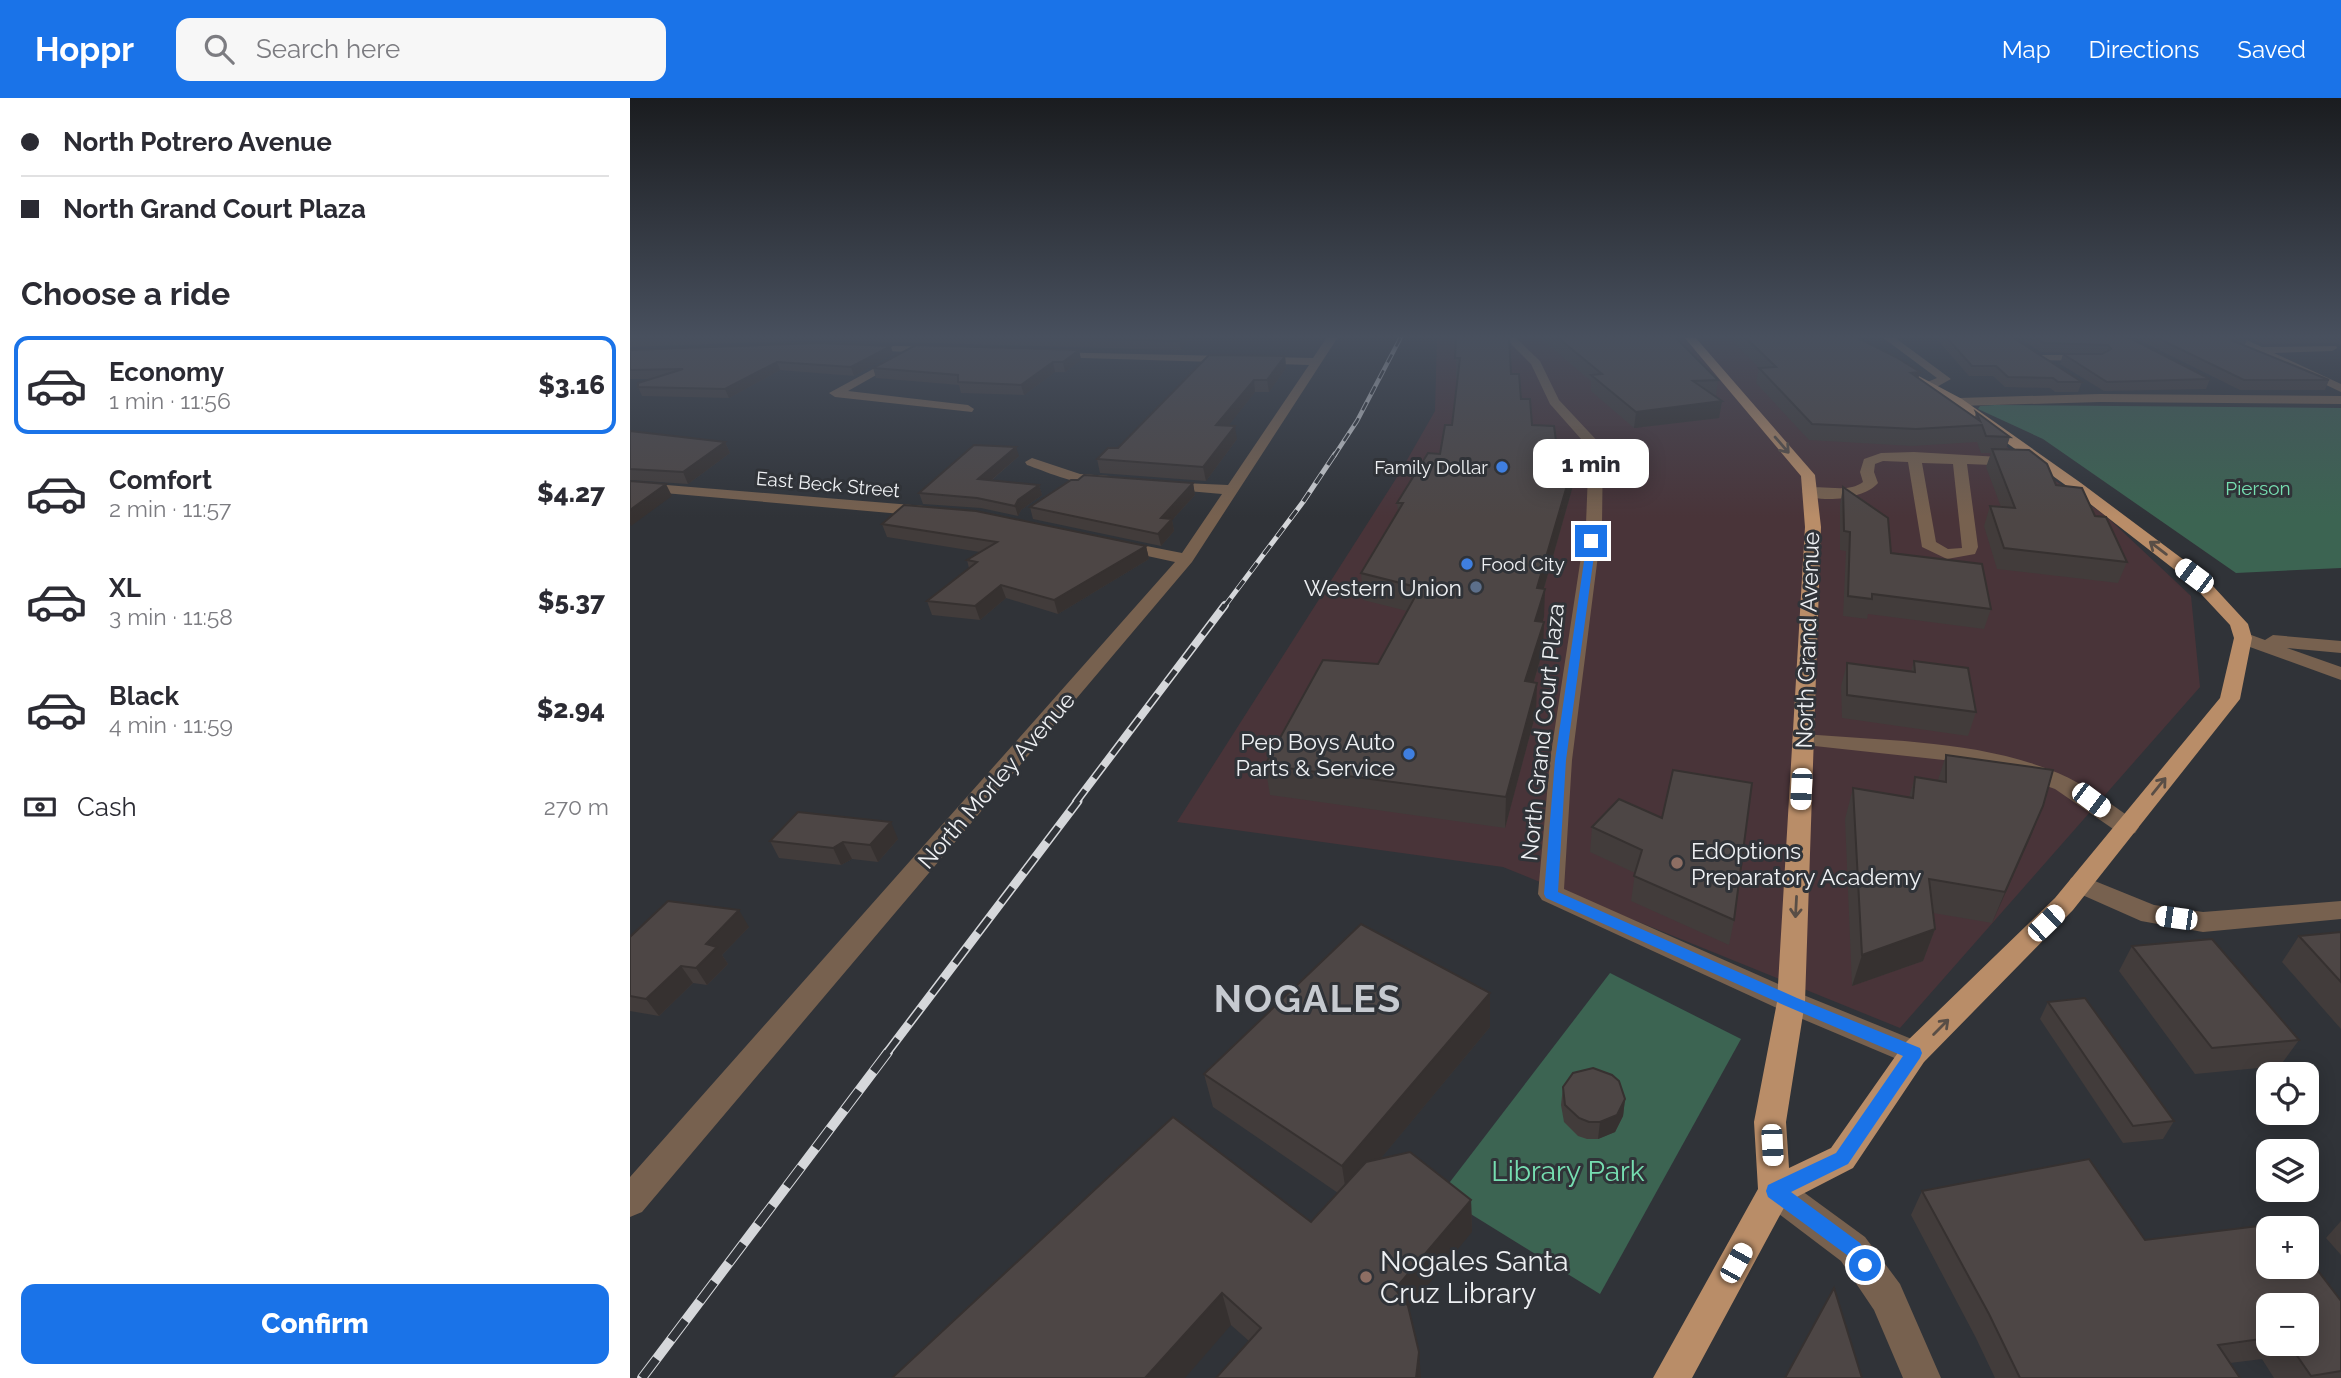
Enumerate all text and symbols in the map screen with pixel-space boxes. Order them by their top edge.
search box [176,18,666,81]
text: Hoppr [35,30,134,69]
icon: search [200,30,238,68]
text: Search here [256,34,400,64]
text: Map [2002,35,2051,64]
text: Directions [2089,35,2199,64]
text: Saved [2237,35,2306,64]
text: North Potrero Avenue [63,127,332,157]
text: North Grand Court Plaza [63,194,366,224]
text: Choose a ride [21,275,230,312]
icon: car [25,354,88,417]
text: Economy [109,357,224,387]
text: $3.16 [538,370,605,400]
text: 1 min · 11:56 [109,387,231,414]
one-way arrow [1774,436,1790,454]
callout: 1 min [1533,440,1649,488]
text: 1 min [1561,450,1621,477]
place label: Family Dollar [1374,456,1488,478]
marker: Family Dollar [1494,459,1510,475]
icon: car [25,462,88,525]
text: Comfort [109,465,212,495]
street label: East Beck Street [755,467,901,501]
park label: Pierson [2225,477,2291,499]
text: $4.27 [537,478,605,508]
text: 2 min · 11:57 [109,495,231,522]
route end [1575,525,1607,557]
street label: North Grand Avenue [1790,531,1824,749]
one-way arrow [2149,541,2168,556]
place label: Food City [1481,553,1565,575]
car [2171,555,2218,597]
marker: Food City [1459,556,1475,572]
icon: car [25,570,88,633]
text: XL [109,573,141,603]
place label: Western Union [1304,574,1462,601]
marker: Western Union [1468,579,1484,595]
text: $5.37 [538,586,605,616]
street label: North Grand Court Plaza [1515,602,1569,862]
text: 3 min · 11:58 [109,603,233,630]
icon: car [25,678,88,741]
text: Black [109,681,179,711]
street label: North Morley Avenue [912,686,1080,874]
text: $2.94 [537,694,605,724]
text: 4 min · 11:59 [109,711,233,738]
place label: Pep Boys Auto Parts & Service [1236,728,1395,781]
marker: Pep Boys Auto Parts & Service [1401,746,1417,762]
car [1790,767,1813,811]
one-way arrow [2151,778,2167,796]
car [2068,779,2115,821]
icon: cash [21,788,59,826]
text: Cash [77,792,137,822]
text: 270 m [544,793,609,820]
place label: EdOptions Preparatory Academy [1691,837,1921,890]
marker: EdOptions Preparatory Academy [1669,855,1685,871]
one-way arrow [1789,895,1802,918]
car [2024,901,2069,945]
car [2154,905,2199,931]
district label: NOGALES [1214,977,1402,1021]
one-way arrow [1932,1018,1949,1035]
map controls [2256,1062,2319,1356]
button: locate [2256,1062,2319,1125]
car [1761,1123,1784,1167]
button: layers [2256,1139,2319,1202]
park label: Library Park [1491,1155,1645,1188]
button: + [2256,1216,2319,1279]
car [1717,1240,1756,1286]
place label: Nogales Santa Cruz Library [1380,1245,1568,1310]
route start [1849,1249,1881,1281]
marker: Nogales Santa Cruz Library [1358,1269,1374,1285]
button: Confirm [21,1284,609,1364]
button: − [2256,1293,2319,1356]

